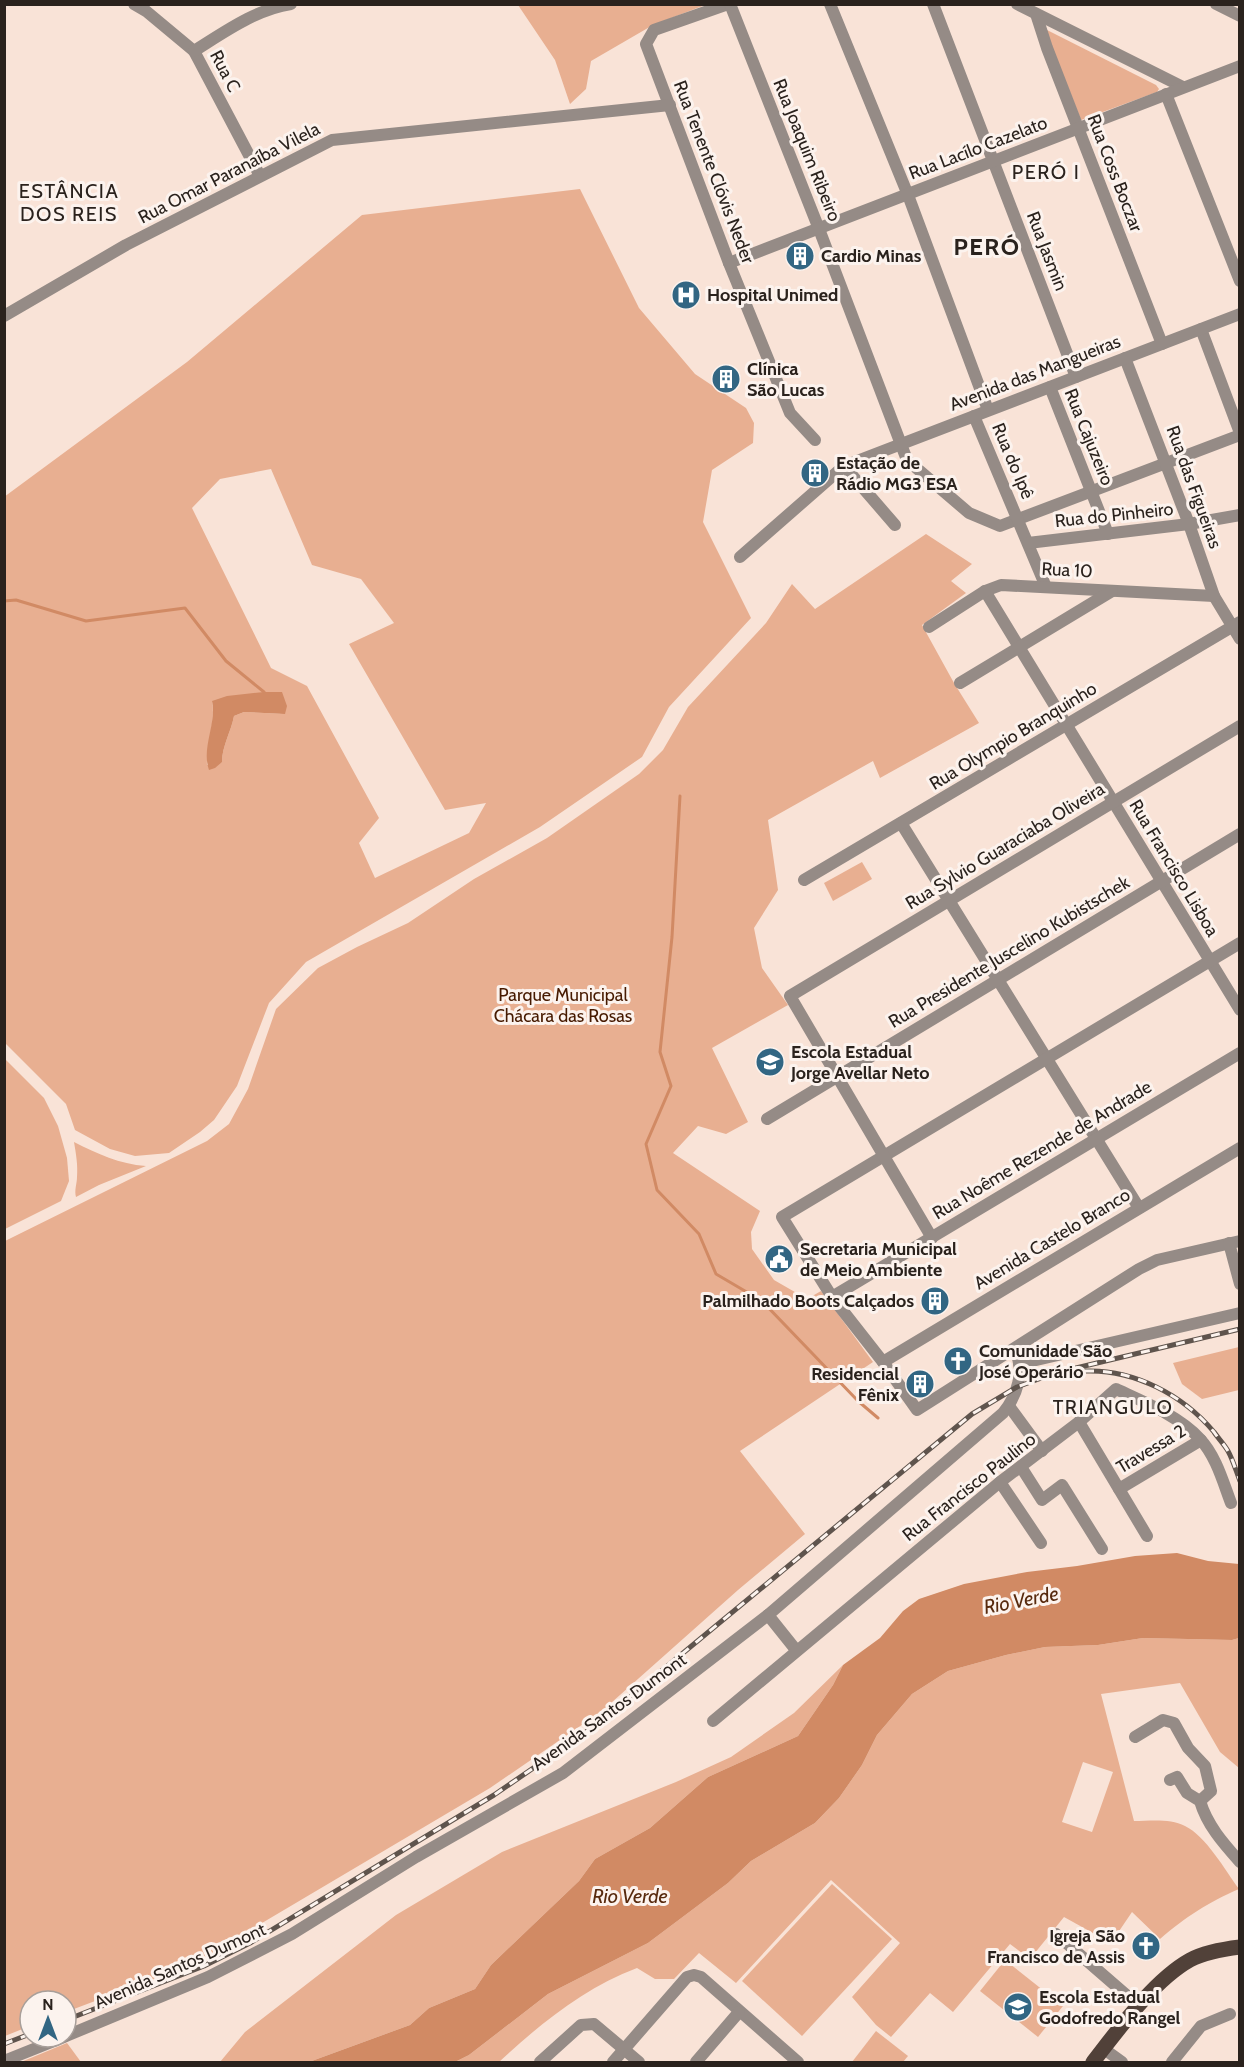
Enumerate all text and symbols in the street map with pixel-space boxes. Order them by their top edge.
street label: Rua C [205,46,245,96]
street label: Rua Joaquim Ribeiro [768,76,846,225]
street label: Rua Tenente Clóvis Neder [669,77,759,267]
street label: Rua Lacílo Cazelato [906,111,1050,184]
street label: Rua Coss Boczar [1082,111,1148,235]
street label: Rua Omar Paranaíba Vilela [135,118,324,228]
district label: PERÓ I [1012,160,1080,184]
district label: ESTÂNCIA DOS REIS [19,179,119,226]
street label: Rua Jasmin [1022,208,1072,294]
district label: PERÓ [953,232,1021,261]
building icon: Cardio Minas [784,240,816,272]
place label: Cardio Minas [821,245,922,267]
hospital icon: Hospital Unimed [670,279,702,311]
place label: Hospital Unimed [707,284,838,306]
street label: Avenida das Mangueiras [946,330,1124,416]
place label: Clínica São Lucas [747,358,825,401]
building icon: Clínica São Lucas [710,363,742,395]
street label: Rua Cajuzeiro [1060,385,1118,489]
street label: Rua do Ipê [987,420,1039,502]
street label: Rua das Figueiras [1162,423,1226,551]
place label: Estação de Rádio MG3 ESA [836,452,958,495]
building icon: Estação de Rádio MG3 ESA [799,457,831,489]
street label: Rua do Pinheiro [1054,498,1174,532]
street label: Rua 10 [1041,558,1093,582]
street label: Rua Olympio Branquinho [925,677,1101,795]
street label: Rua Sylvio Guaraciaba Oliveira [902,778,1109,914]
street label: Rua Francisco Lisboa [1124,796,1224,941]
street label: Rua Presidente Juscelino Kubistschek [885,871,1134,1033]
park label: Parque Municipal Chácara das Rosas [494,984,632,1027]
place label: Escola Estadual Jorge Avellar Neto [790,1041,930,1084]
school or university icon: Escola Estadual Jorge Avellar Neto [754,1046,786,1078]
street label: Rua Noême Rezende de Andrade [928,1076,1156,1224]
street label: Avenida Castelo Branco [970,1184,1134,1294]
place label: Secretaria Municipal de Meio Ambiente [800,1238,957,1281]
public building icon: Secretaria Municipal de Meio Ambiente [763,1243,795,1275]
building icon: Palmilhado Boots Calçados [919,1285,951,1317]
place label: Palmilhado Boots Calçados [702,1290,914,1312]
place label: Comunidade São José Operário [978,1340,1112,1383]
church icon: Comunidade São José Operário [942,1345,974,1377]
place label: Residencial Fênix [811,1363,899,1406]
building icon: Residencial Fênix [904,1368,936,1400]
district label: TRIANGULO [1053,1395,1173,1419]
street label: Travessa 2 [1112,1420,1190,1478]
street label: Rua Francisco Paulino [898,1428,1040,1546]
water label: Rio Verde [982,1581,1060,1619]
street label: Avenida Santos Dumont [528,1649,690,1775]
water label: Rio Verde [592,1884,668,1908]
street label: Avenida Santos Dumont [91,1918,269,2014]
place label: Igreja São Francisco de Assis [987,1925,1125,1968]
church icon: Igreja São Francisco de Assis [1130,1930,1162,1962]
place label: Escola Estadual Godofredo Rangel [1039,1986,1181,2029]
north arrow [18,1989,78,2049]
school or university icon: Escola Estadual Godofredo Rangel [1002,1991,1034,2023]
text: N [42,1995,54,2014]

